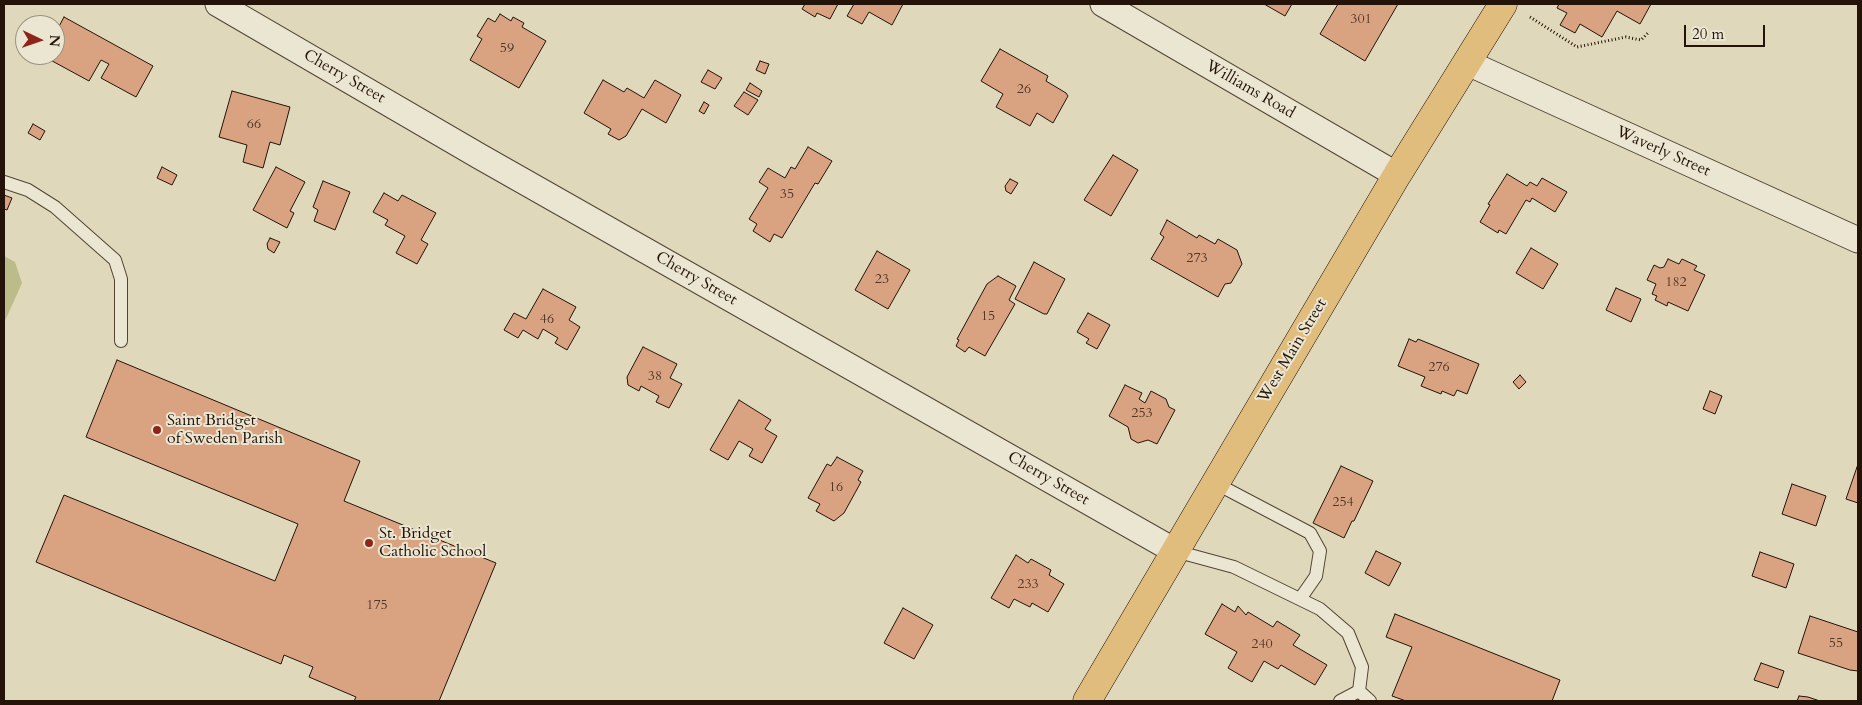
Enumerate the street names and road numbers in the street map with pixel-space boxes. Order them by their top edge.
street label: Cherry Street [300,46,388,108]
street label: Williams Road [1202,57,1298,123]
street label: Waverly Street [1613,123,1713,181]
street label: Cherry Street [652,248,740,310]
street label: West Main Street [1254,295,1332,407]
street label: Cherry Street [1004,448,1092,510]

